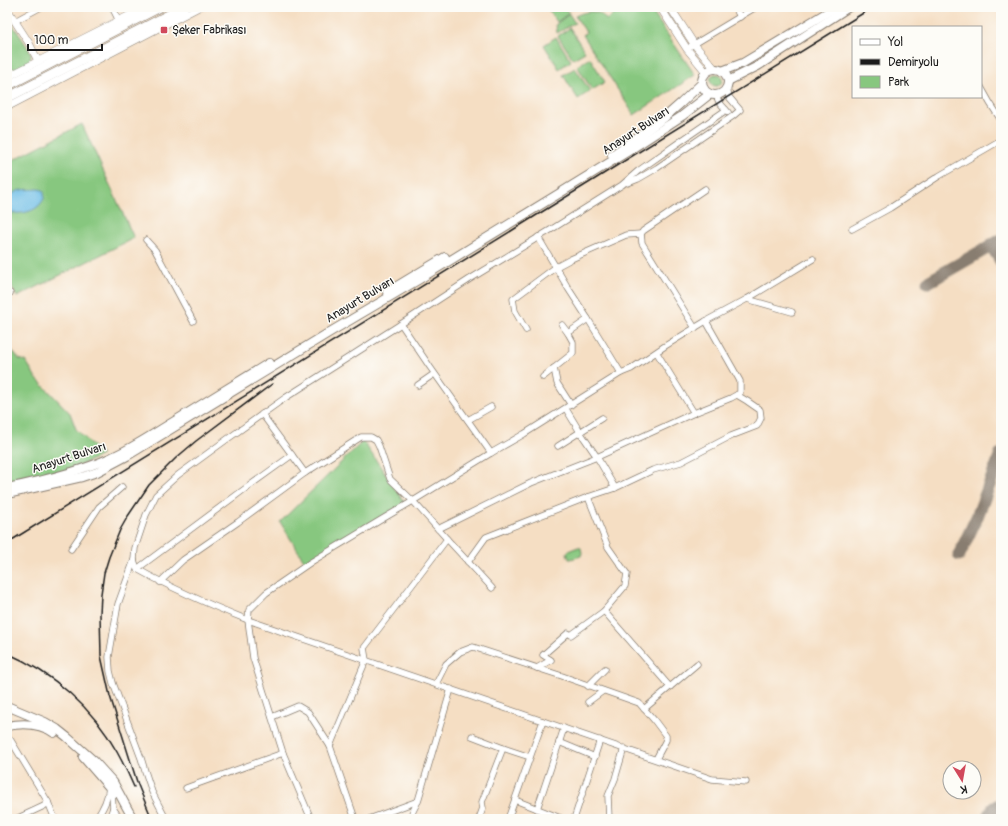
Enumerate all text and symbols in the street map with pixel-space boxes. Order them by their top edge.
place label: Şeker Fabrikası [172,23,246,38]
marker: Şeker Fabrikası [159,25,169,35]
scale bar [28,26,102,52]
legend [852,26,982,98]
text: 100 m [34,33,69,48]
text: Yol [887,35,903,50]
text: Demiryolu [888,55,939,70]
text: Park [888,75,909,90]
street label: Anayurt Bulvarı [600,104,672,158]
street label: Anayurt Bulvarı [323,274,397,326]
street label: Anayurt Bulvarı [30,439,108,477]
north arrow [942,760,982,800]
text: K [959,782,968,796]

